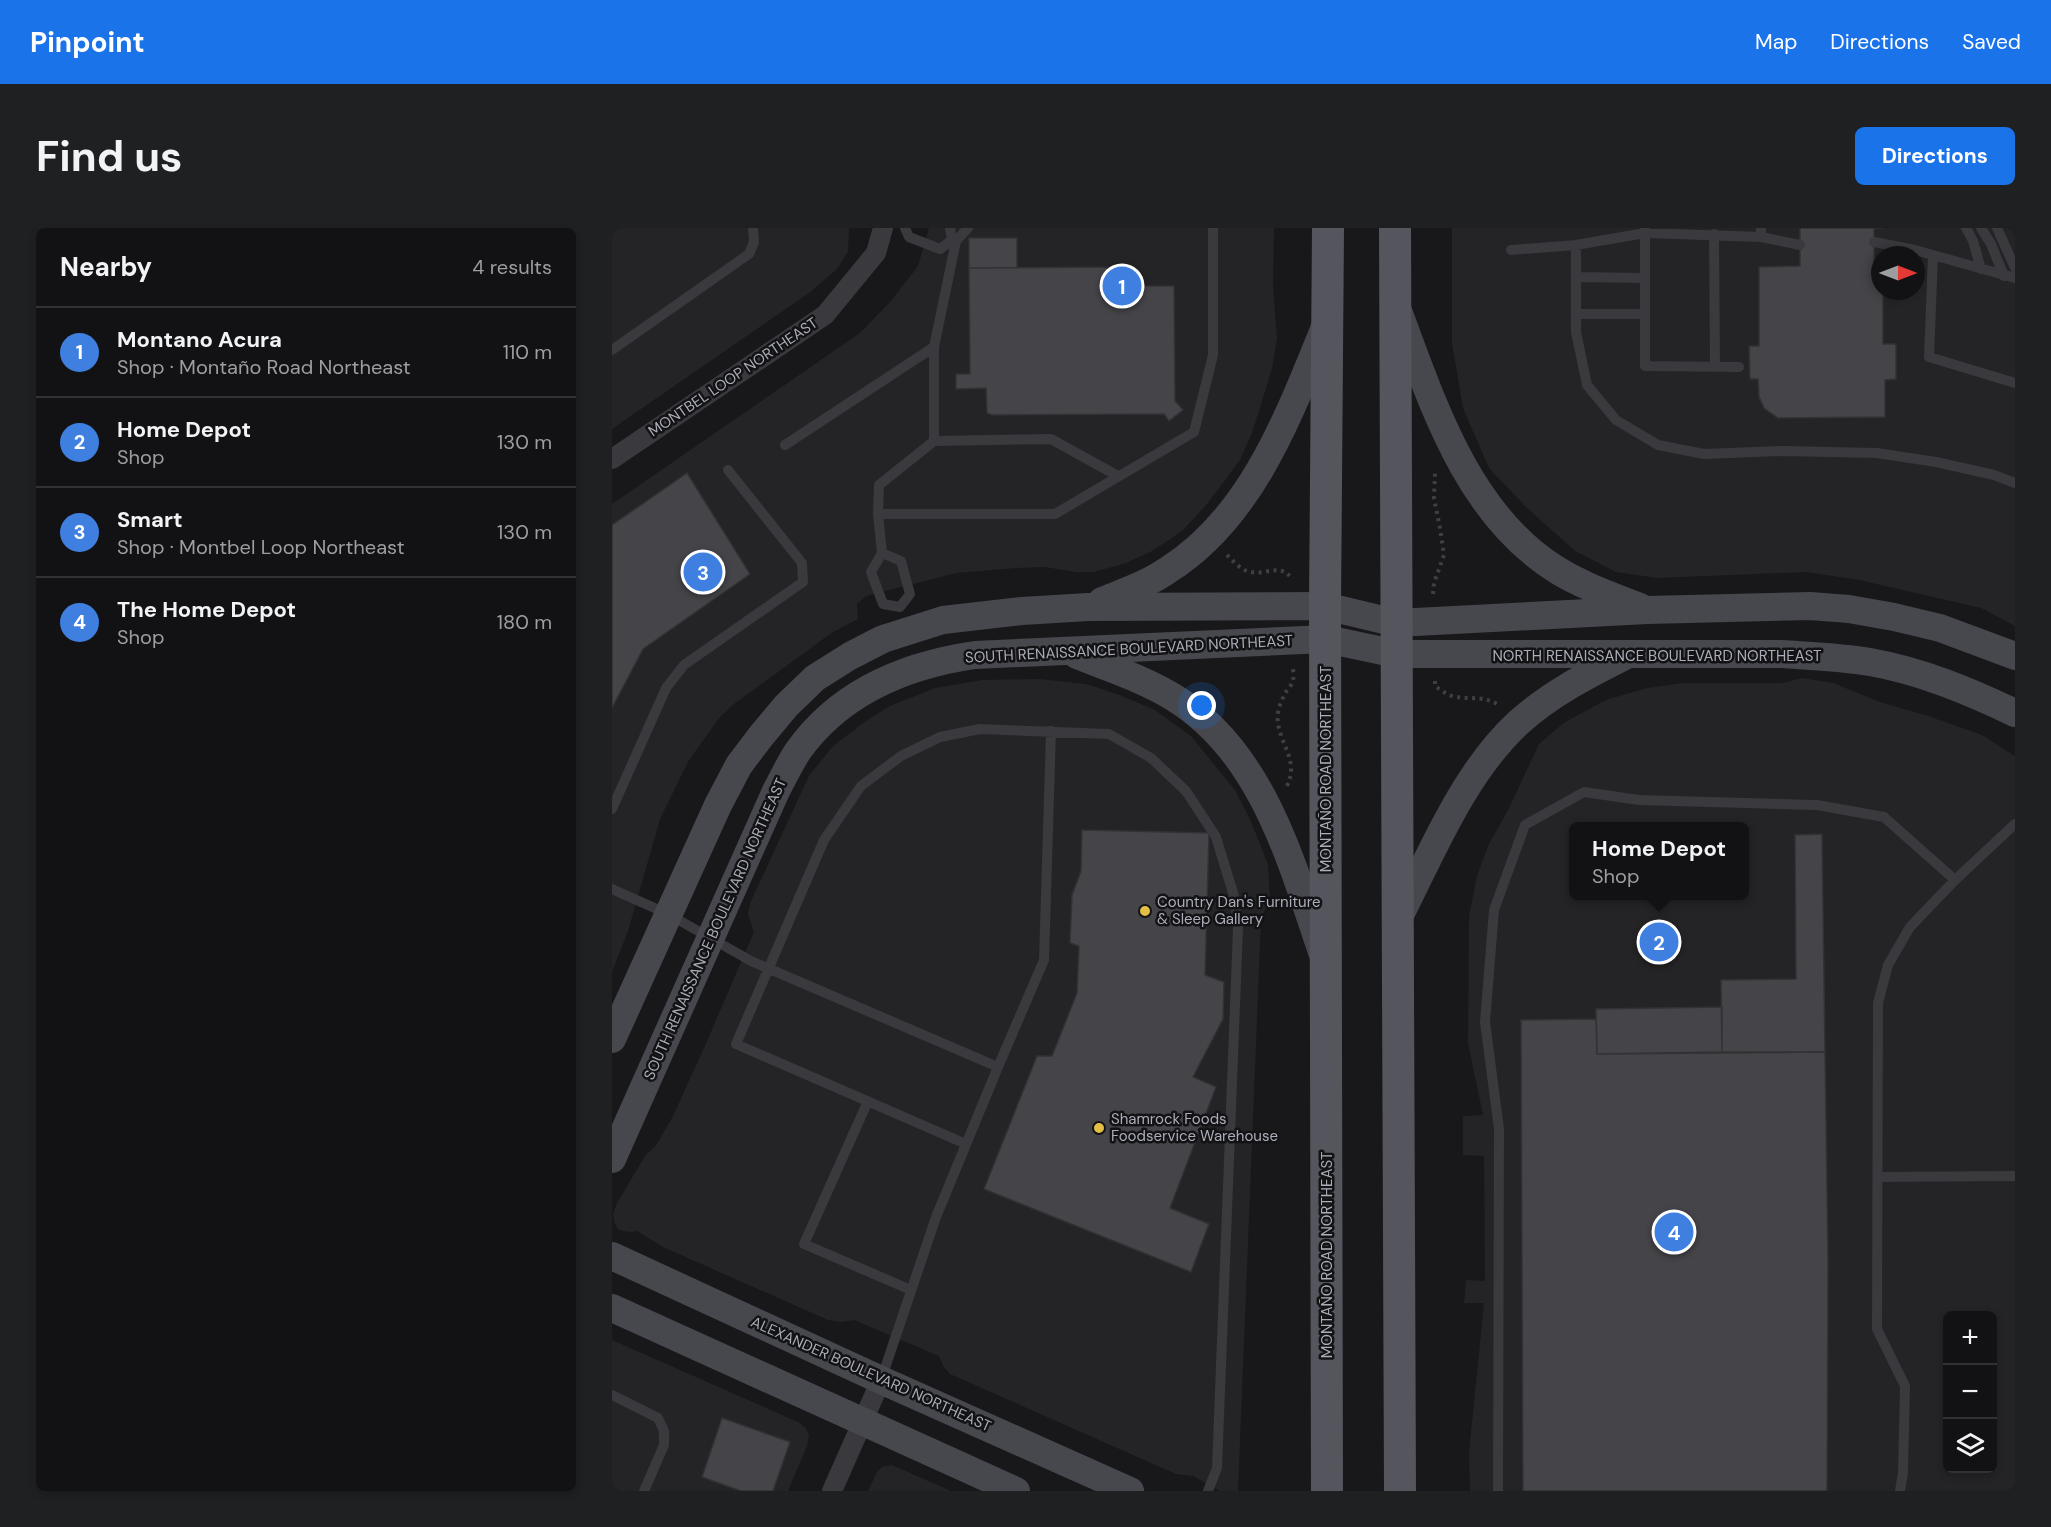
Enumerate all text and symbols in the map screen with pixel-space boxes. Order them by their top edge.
text: Pinpoint [30,24,145,61]
text: Map [1755,28,1797,56]
text: Directions [1830,28,1929,56]
text: Saved [1962,28,2021,56]
button: Directions [1855,127,2015,185]
text: Find us [36,129,182,184]
north arrow [1871,246,1925,300]
text: Nearby [60,250,152,284]
text: 4 results [472,254,552,280]
pin: 1 [1102,264,1142,308]
street label: MONTBEL LOOP NORTHEAST [644,313,822,441]
text: Montano Acura [117,325,282,354]
text: 1 [76,339,83,365]
text: 110 m [503,339,552,365]
text: Shop · Montaño Road Northeast [117,354,411,380]
text: Home Depot [117,415,251,444]
text: 2 [74,429,85,455]
text: 130 m [497,429,552,455]
text: Shop [117,444,164,470]
text: Smart [117,505,182,534]
text: 3 [73,519,86,545]
text: 130 m [497,519,552,545]
text: Shop · Montbel Loop Northeast [117,534,405,560]
pin: 3 [684,550,722,594]
text: The Home Depot [117,595,296,624]
text: 4 [73,609,86,635]
text: 180 m [497,609,552,635]
text: Shop [117,624,164,650]
street label: SOUTH RENAISSANCE BOULEVARD NORTHEAST [965,630,1293,668]
street label: NORTH RENAISSANCE BOULEVARD NORTHEAST [1492,646,1822,666]
street label: MONTAÑO ROAD NORTHEAST [1316,666,1336,872]
your location [1187,691,1216,720]
street label: SOUTH RENAISSANCE BOULEVARD NORTHEAST [639,775,791,1083]
popup [1569,822,1749,900]
text: Home Depot [1592,834,1726,863]
text: Shop [1592,863,1640,889]
place label: Country Dan's Furniture & Sleep Gallery [1157,892,1321,929]
marker: Country Dan's Furniture & Sleep Gallery [1138,904,1152,918]
pin: 2 [1640,920,1678,964]
place label: Shamrock Foods Foodservice Warehouse [1111,1109,1278,1146]
marker: Shamrock Foods Foodservice Warehouse [1092,1121,1106,1135]
street label: MONTAÑO ROAD NORTHEAST [1317,1152,1337,1358]
pin: 4 [1654,1210,1694,1254]
map controls [1943,1311,1997,1473]
button: + [1943,1311,1997,1365]
street label: ALEXANDER BOULEVARD NORTHEAST [748,1312,994,1436]
button: − [1943,1365,1997,1419]
button: layers [1943,1419,1997,1473]

